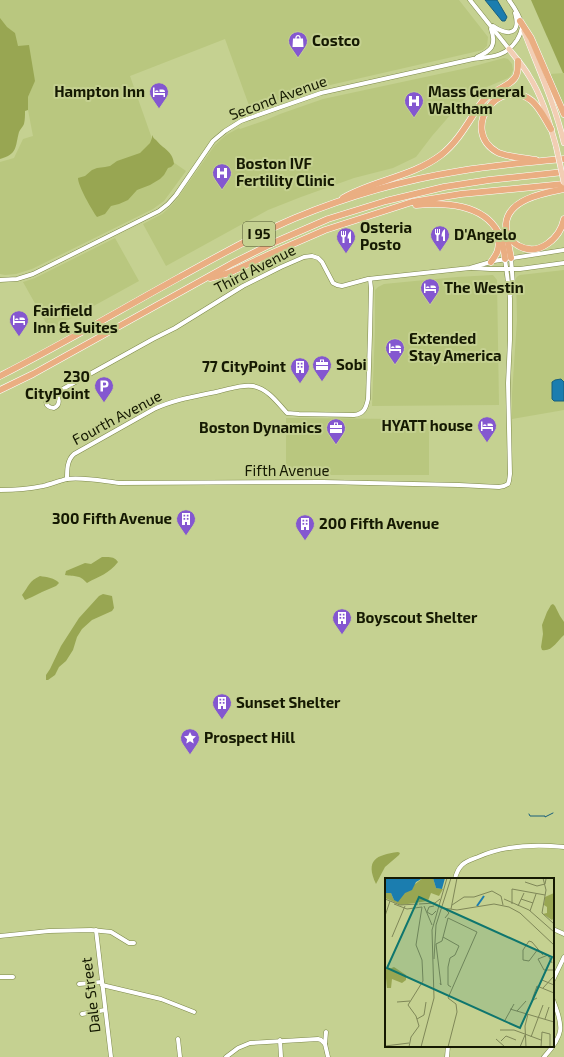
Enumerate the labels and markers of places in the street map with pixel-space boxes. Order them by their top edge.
shop icon: Costco [287,30,309,58]
place label: Costco [312,31,360,49]
hotel icon: Hampton Inn [148,81,170,109]
place label: Hampton Inn [54,82,145,100]
place label: Mass General Waltham [428,82,525,117]
hospital icon: Mass General Waltham [403,90,425,118]
place label: Boston IVF Fertility Clinic [236,154,335,190]
hospital icon: Boston IVF Fertility Clinic [211,162,233,190]
place label: Osteria Posto [360,218,412,253]
restaurant icon: D'Angelo [429,224,451,252]
place label: D'Angelo [454,225,517,243]
restaurant icon: Osteria Posto [335,226,357,254]
hotel icon: The Westin [419,277,441,305]
place label: The Westin [444,278,524,296]
place label: Fairfield Inn & Suites [33,301,118,336]
hotel icon: Fairfield Inn & Suites [8,309,30,337]
place label: Extended Stay America [409,329,502,365]
hotel icon: Extended Stay America [384,337,406,365]
office icon: Sobi [311,354,333,382]
place label: Sobi [336,355,367,373]
building icon: 77 CityPoint [289,356,311,384]
place label: 77 CityPoint [202,357,286,376]
place label: 230 CityPoint [25,367,90,403]
parking icon: 230 CityPoint [93,375,115,403]
hotel icon: HYATT house [476,415,498,443]
place label: HYATT house [381,416,473,434]
office icon: Boston Dynamics [325,417,347,445]
place label: Boston Dynamics [199,418,322,437]
building icon: 300 Fifth Avenue [175,508,197,536]
place label: 300 Fifth Avenue [52,509,172,527]
building icon: 200 Fifth Avenue [294,513,316,541]
place label: 200 Fifth Avenue [319,514,439,532]
building icon: Boyscout Shelter [331,607,353,635]
place label: Boyscout Shelter [356,608,478,627]
building icon: Sunset Shelter [211,692,233,720]
place label: Sunset Shelter [236,693,341,711]
place icon: Prospect Hill [179,727,201,755]
place label: Prospect Hill [204,728,295,746]

